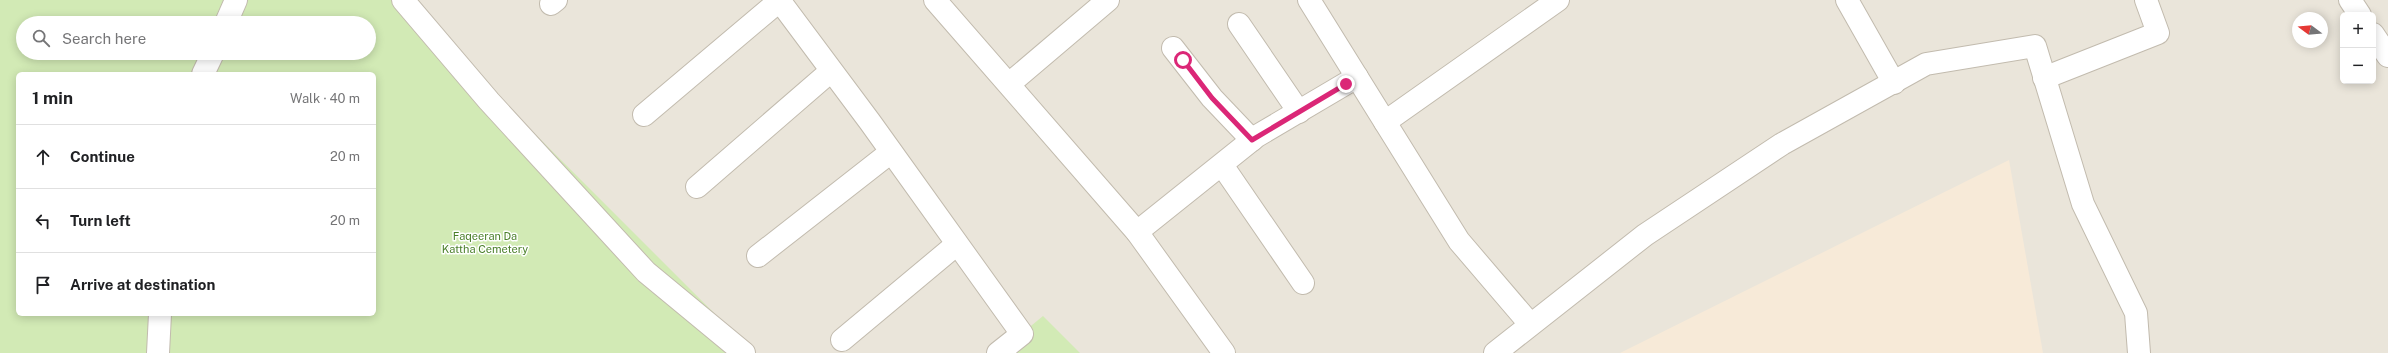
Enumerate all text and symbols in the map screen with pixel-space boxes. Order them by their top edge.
north arrow [2292,12,2328,48]
map controls [2340,12,2376,84]
button: + [2340,12,2376,48]
search box [16,16,376,60]
icon: search [30,27,52,49]
text: Search here [62,30,146,47]
button: − [2340,48,2376,84]
route start [1174,51,1192,69]
route end [1337,75,1355,93]
text: 1 min [32,88,73,108]
text: Walk · 40 m [290,91,360,106]
icon: ahead [32,146,54,168]
text: Continue [70,148,135,165]
text: 20 m [330,149,360,164]
icon: left [32,210,54,232]
text: Turn left [70,212,131,229]
text: 20 m [330,213,360,228]
park label: Faqeeran Da Kattha Cemetery [442,230,528,255]
icon: arrive [32,274,54,296]
text: Arrive at destination [70,276,215,293]

